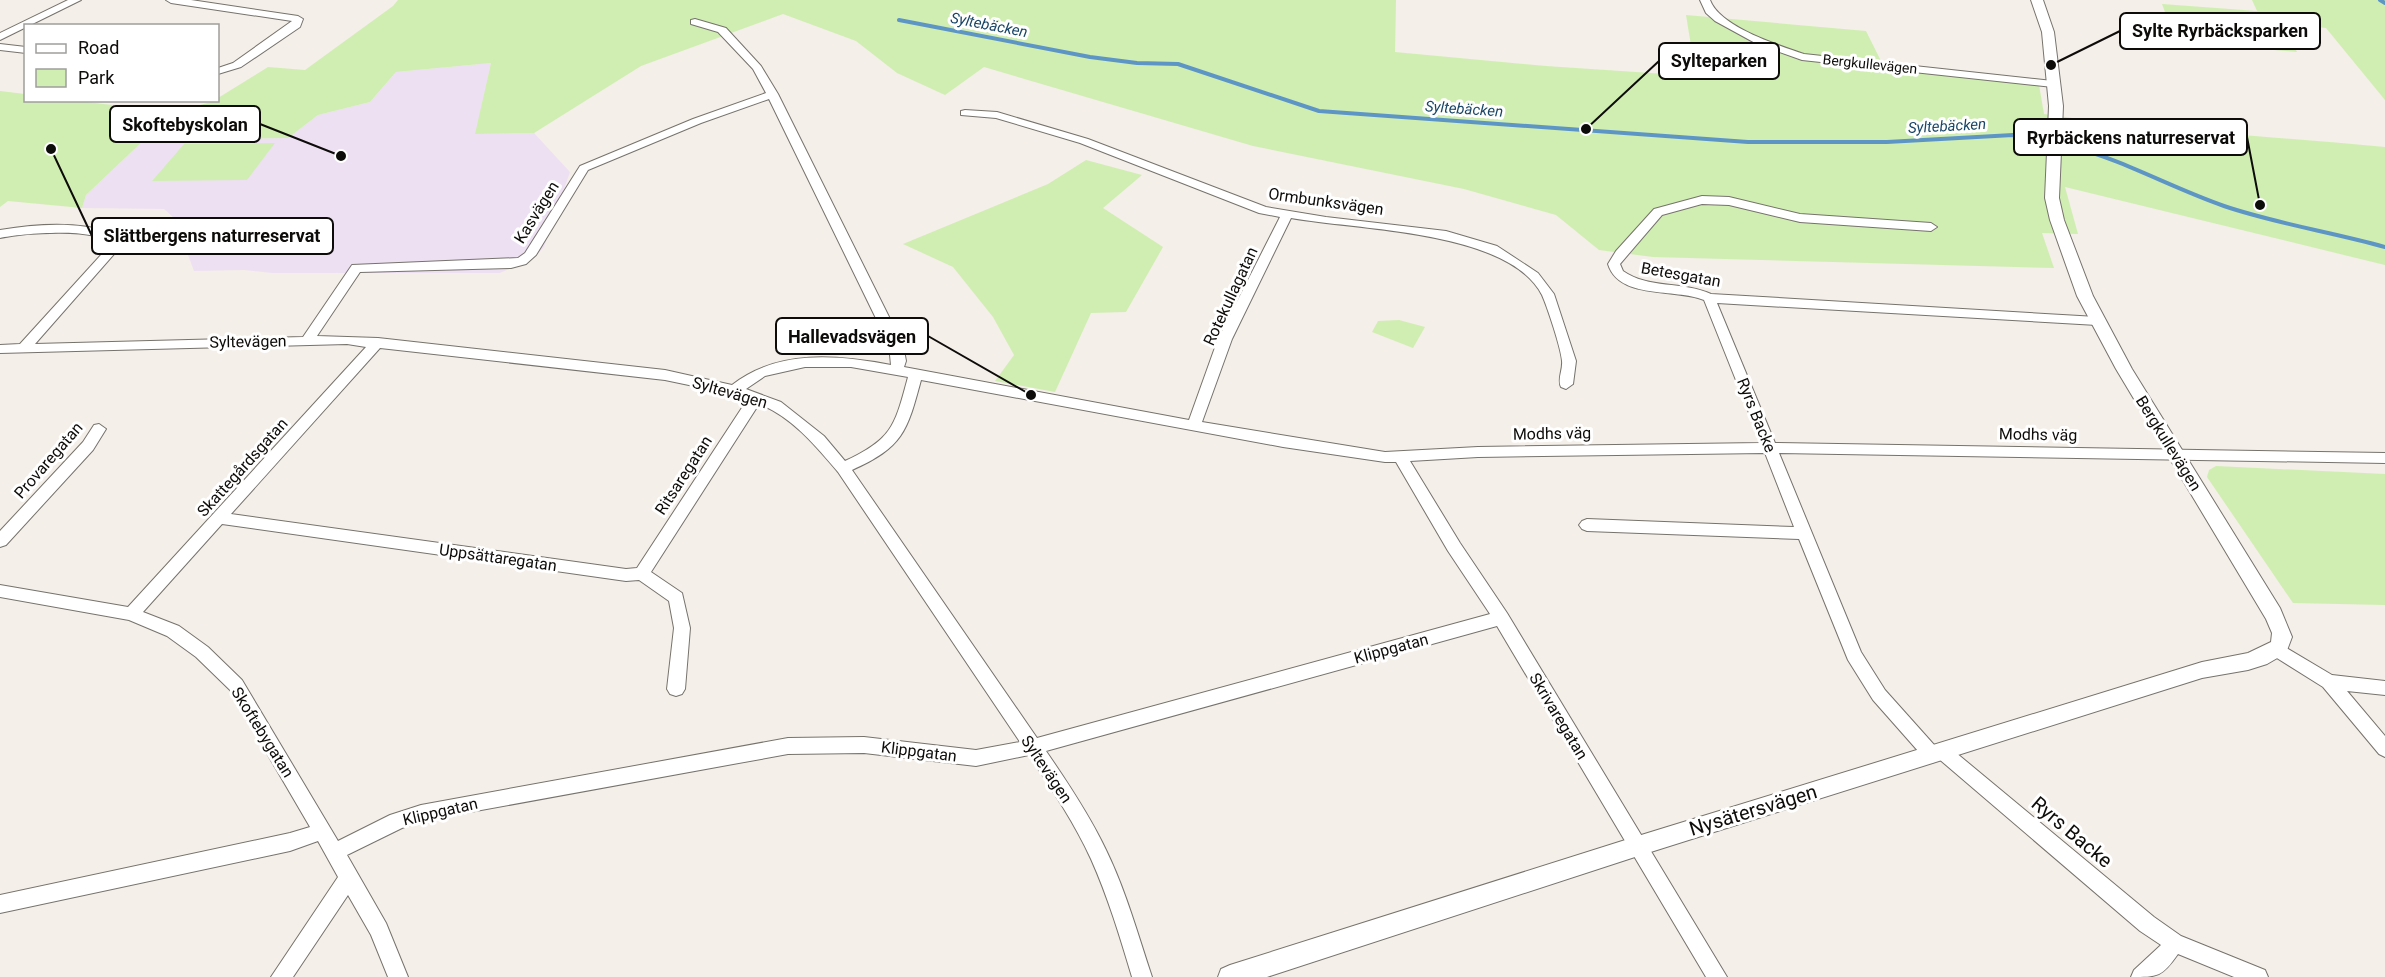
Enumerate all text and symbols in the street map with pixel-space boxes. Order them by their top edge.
water label: Syltebäcken [949,9,1029,41]
callout: Sylte Ryrbäcksparken [2120,13,2320,49]
text: Sylte Ryrbäcksparken [2132,20,2308,41]
legend [24,24,219,102]
text: Road [78,37,119,58]
callout: Sylteparken [1659,43,1779,79]
text: Sylteparken [1671,50,1767,71]
street label: Bergkullevägen [1822,51,1918,77]
text: Park [78,67,115,88]
water label: Syltebäcken [1424,97,1504,121]
callout: Skoftebyskolan [110,106,260,142]
text: Skoftebyskolan [122,114,248,135]
water label: Syltebäcken [1907,115,1987,137]
callout: Ryrbäckens naturreservat [2014,119,2247,155]
text: Ryrbäckens naturreservat [2027,127,2235,148]
street label: Kasvägen [510,178,563,247]
street label: Ormbunksvägen [1267,184,1385,219]
callout: Slättbergens naturreservat [92,218,333,254]
text: Slättbergens naturreservat [104,225,320,246]
street label: Rotekullagatan [1199,244,1262,349]
street label: Betesgatan [1639,258,1722,291]
callout: Hallevadsvägen [776,318,928,354]
text: Hallevadsvägen [788,326,916,347]
street label: Syltevägen [209,331,287,352]
street label: Syltevägen [690,373,770,412]
street label: Ryrs Backe [1733,375,1780,455]
street label: Bergkullevägen [2132,392,2205,494]
street label: Skattegårdsgatan [193,414,292,520]
street label: Provaregatan [10,418,87,502]
street label: Modhs väg [1513,423,1591,444]
street label: Modhs väg [1999,424,2077,445]
street label: Ritsaregatan [651,432,716,518]
street label: Uppsättaregatan [438,540,558,575]
street label: Klippgatan [1352,629,1430,668]
street label: Skrivaregatan [1525,670,1592,763]
street label: Skoftebygatan [227,684,298,781]
street label: Syltevägen [1017,732,1076,807]
street label: Klippgatan [880,737,958,766]
street label: Nysätersvägen [1686,779,1820,841]
street label: Ryrs Backe [2027,791,2117,873]
street label: Klippgatan [401,794,479,829]

